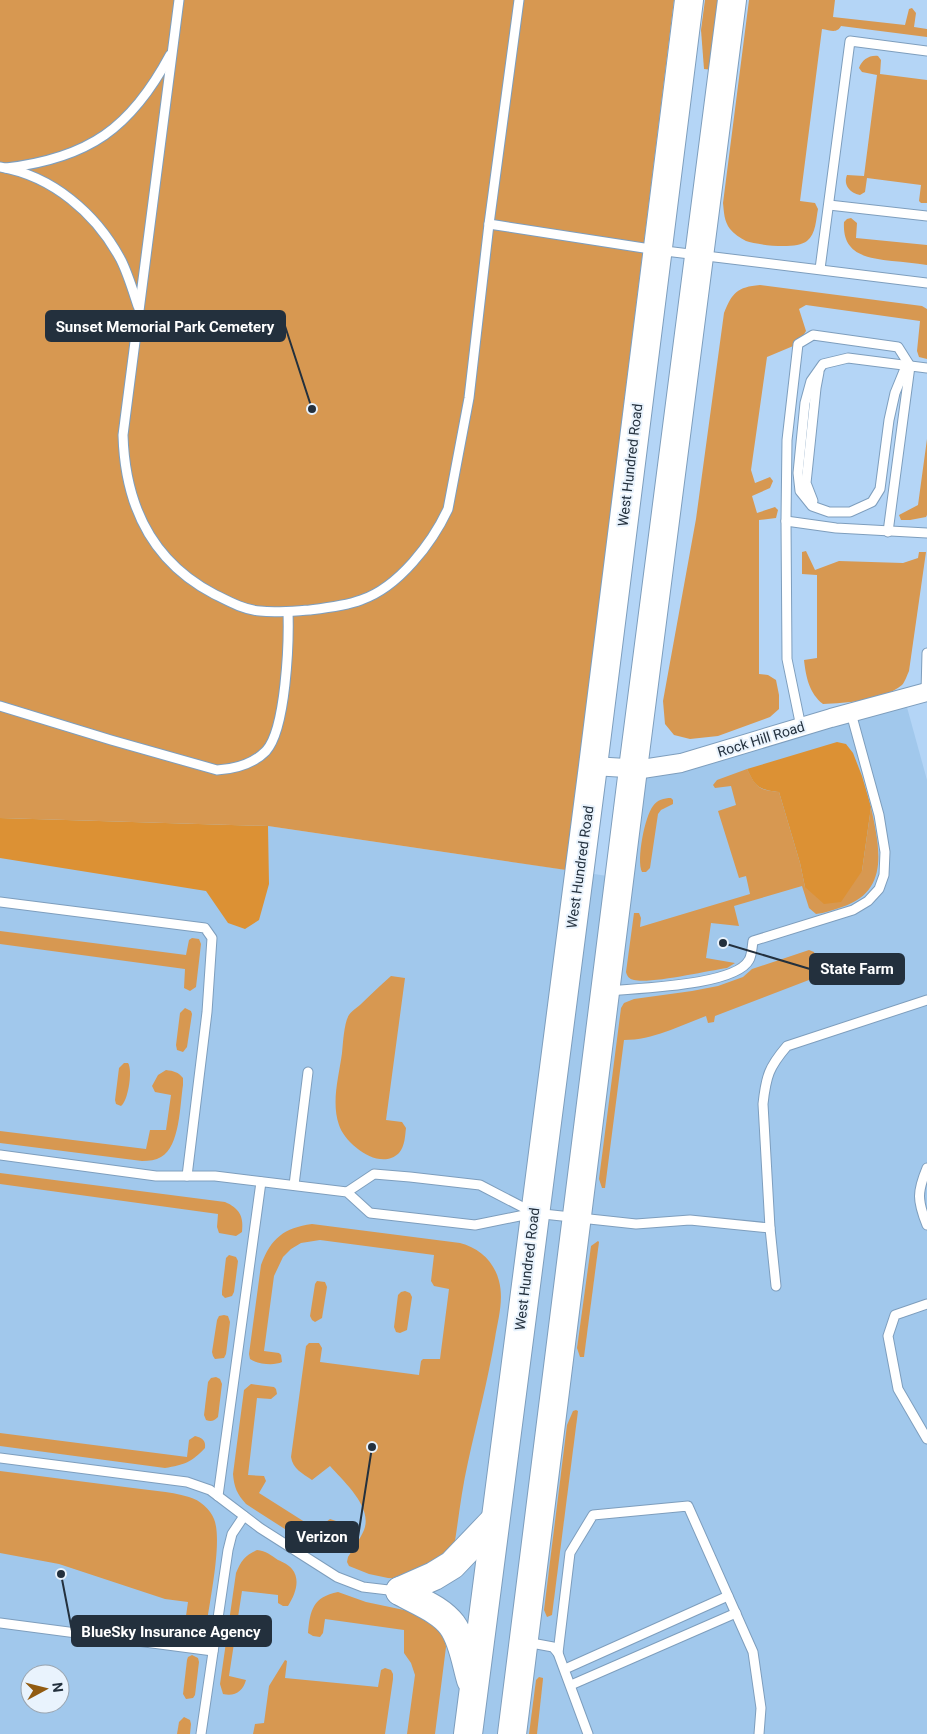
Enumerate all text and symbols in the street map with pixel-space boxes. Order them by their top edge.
callout: Sunset Memorial Park Cemetery [46,311,285,341]
text: Sunset Memorial Park Cemetery [56,318,275,336]
street label: West Hundred Road [615,403,645,527]
street label: Rock Hill Road [715,718,807,760]
street label: West Hundred Road [563,805,597,929]
callout: State Farm [810,954,904,984]
text: State Farm [820,960,894,978]
street label: West Hundred Road [512,1207,542,1331]
callout: Verizon [286,1522,358,1552]
text: Verizon [296,1528,348,1546]
callout: BlueSky Insurance Agency [72,1616,271,1646]
text: BlueSky Insurance Agency [81,1623,261,1641]
north arrow [20,1664,70,1714]
text: N [49,1682,66,1693]

